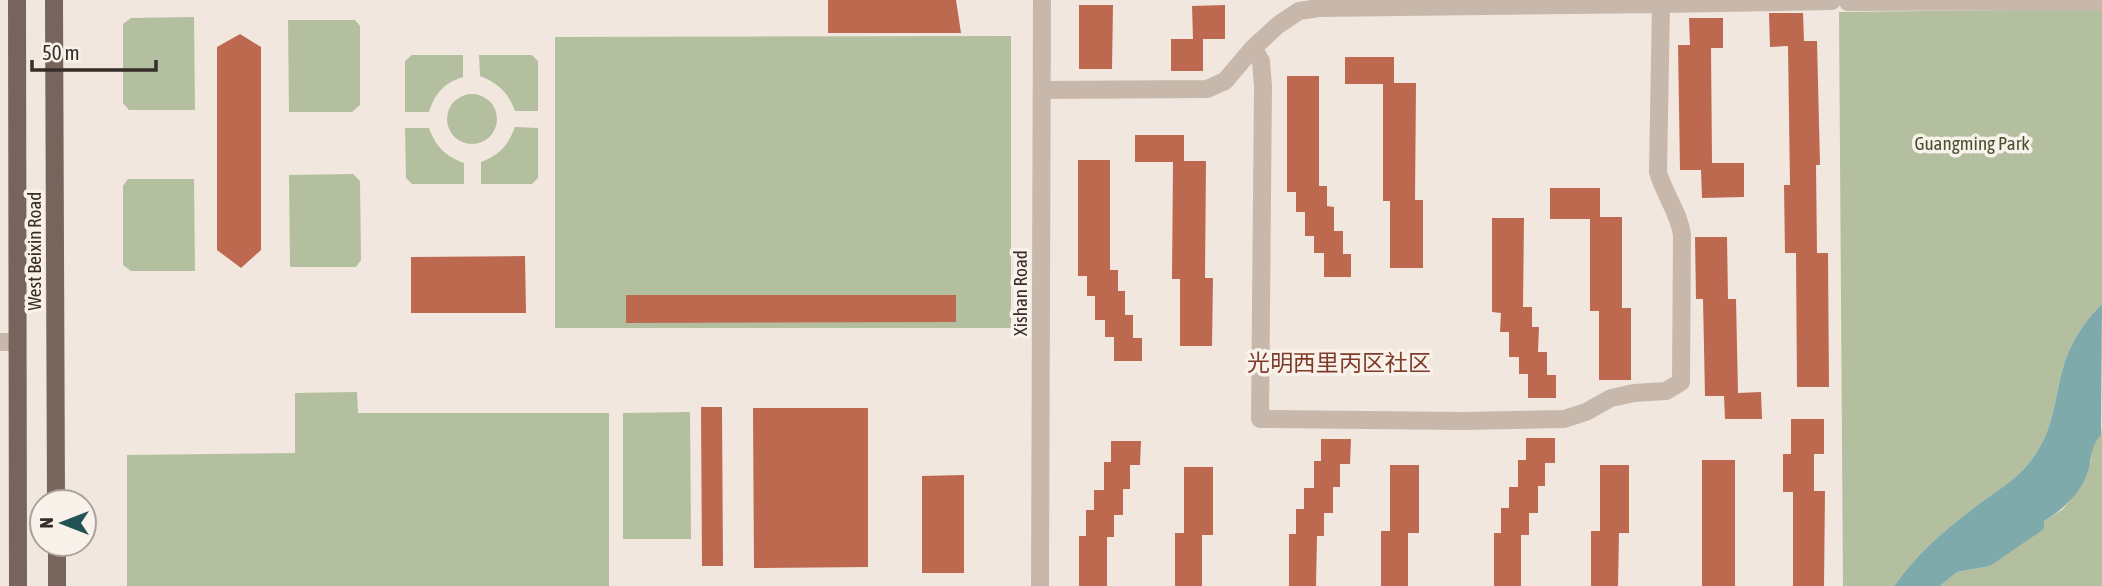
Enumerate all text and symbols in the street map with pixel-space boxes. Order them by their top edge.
scale bar [32,28,156,72]
text: 50 m [42,40,80,64]
park label: Guangming Park [1914,132,2030,154]
street label: West Beixin Road [23,192,45,310]
street label: Xishan Road [1009,250,1031,336]
district label: 光明西里丙区社区 [1247,350,1431,376]
north arrow [28,488,98,558]
text: N [35,517,57,529]

